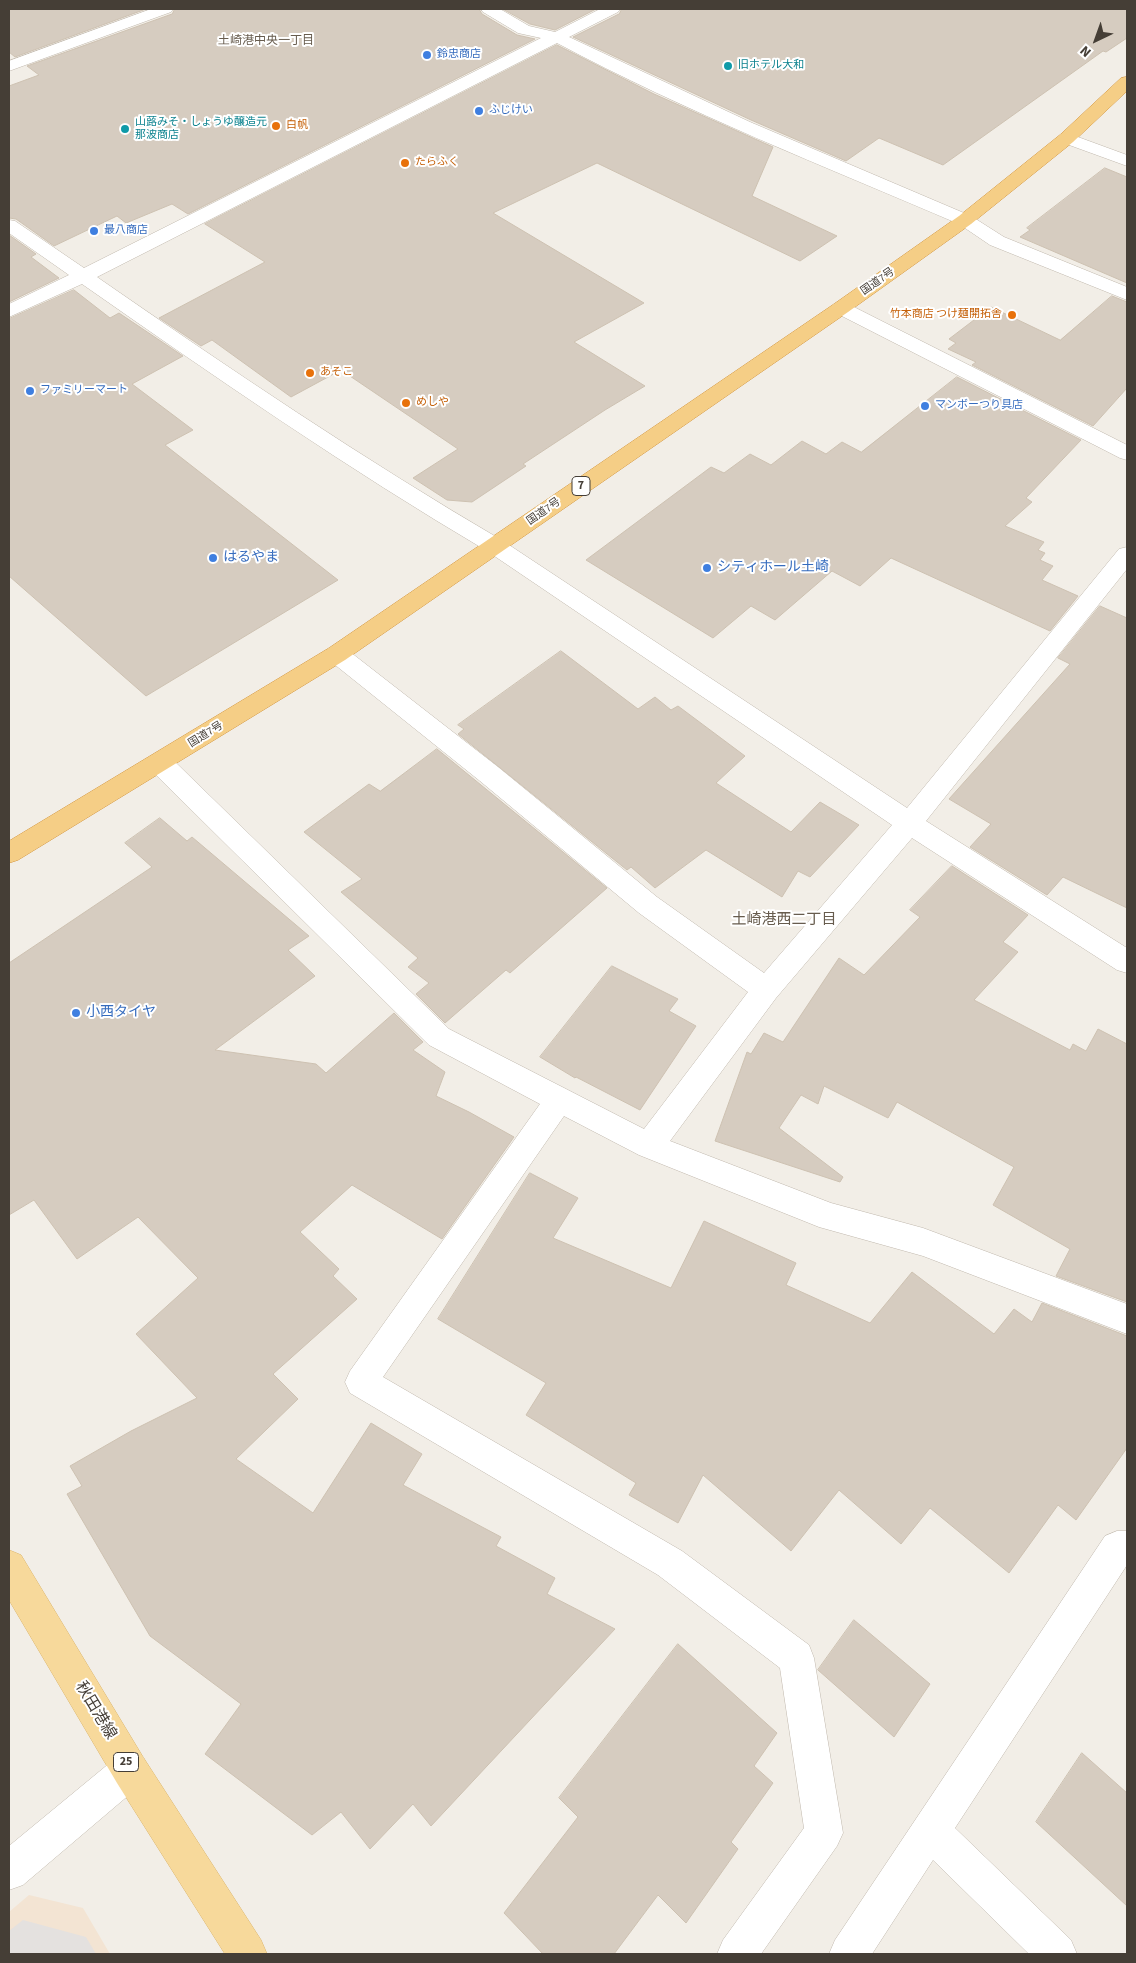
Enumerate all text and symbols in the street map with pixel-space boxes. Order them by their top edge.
north arrow [1071,15,1121,65]
district label: 土崎港中央一丁目 [218,34,314,48]
text: N [1076,41,1096,62]
place label: 鈴忠商店 [437,48,481,62]
marker: 鈴忠商店 [421,49,433,61]
place label: 旧ホテル大和 [738,59,804,73]
marker: 旧ホテル大和 [722,60,734,72]
place label: ふじけい [489,104,533,118]
marker: ふじけい [473,105,485,117]
place label: 山蕗みそ・しょうゆ醸造元 那波商店 [135,116,267,142]
place label: 白帆 [286,119,308,133]
marker: 白帆 [270,120,282,132]
marker: 山蕗みそ・しょうゆ醸造元 那波商店 [119,123,131,135]
place label: たらふく [415,156,459,170]
marker: たらふく [399,157,411,169]
place label: 最八商店 [104,224,148,238]
marker: 最八商店 [88,225,100,237]
street label: 国道7号 [858,266,898,298]
place label: 竹本商店 つけ麺開拓舎 [890,308,1002,322]
marker: 竹本商店 つけ麺開拓舎 [1006,309,1018,321]
place label: あそこ [320,366,353,380]
marker: あそこ [304,367,316,379]
place label: ファミリーマート [40,384,128,398]
marker: ファミリーマート [24,385,36,397]
place label: めしや [416,396,449,410]
marker: めしや [400,397,412,409]
place label: マンボーつり具店 [935,399,1023,413]
marker: マンボーつり具店 [919,400,931,412]
road number: 7 [572,476,590,496]
street label: 国道7号 [524,496,564,528]
place label: はるやま [223,550,279,566]
marker: はるやま [207,552,219,564]
place label: シティホール土崎 [717,560,829,576]
marker: シティホール土崎 [701,562,713,574]
street label: 国道7号 [186,719,226,751]
district label: 土崎港西二丁目 [732,912,836,930]
place label: 小西タイヤ [86,1005,156,1021]
marker: 小西タイヤ [70,1007,82,1019]
street label: 秋田港線 [70,1679,120,1743]
road number: 25 [114,1752,138,1771]

